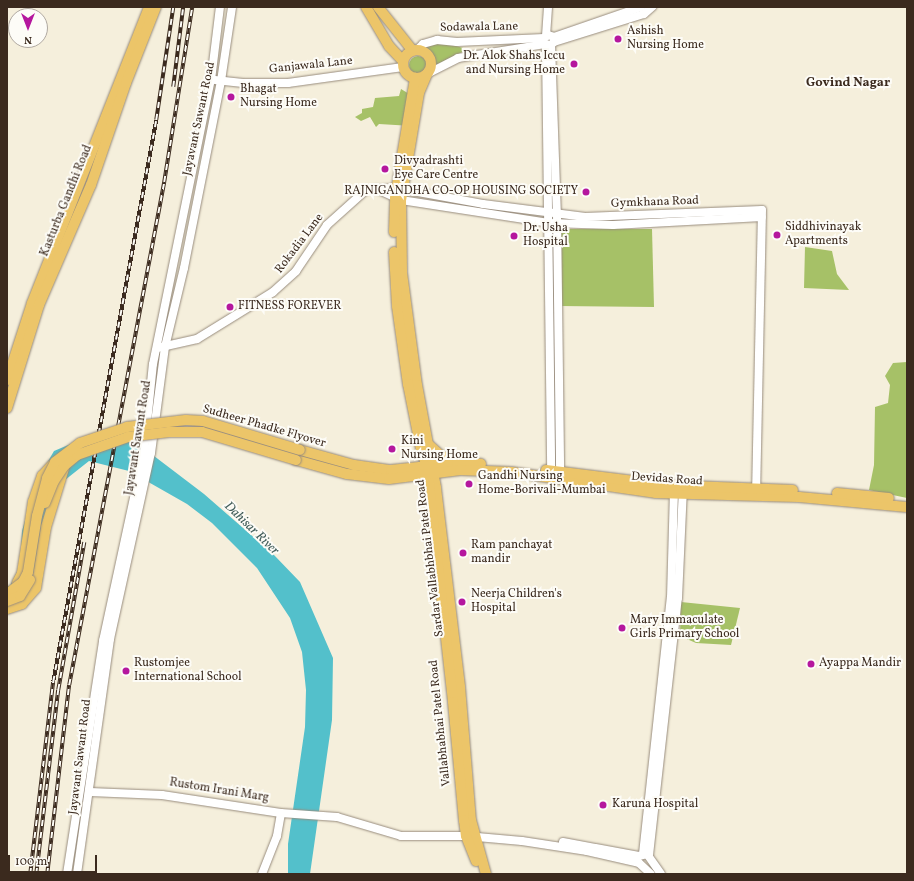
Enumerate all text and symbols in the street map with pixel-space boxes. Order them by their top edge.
north arrow [8,8,48,48]
street label: Sodawala Lane [440,20,518,36]
place label: Ashish Nursing Home [627,25,704,53]
text: N [24,32,32,47]
marker: Ashish Nursing Home [612,33,624,45]
place label: Dr. Alok Shahs Iccu and Nursing Home [463,50,565,78]
street label: Ganjawala Lane [269,54,353,78]
marker: Dr. Alok Shahs Iccu and Nursing Home [568,58,580,70]
street label: Jayavant Sawant Road [181,61,219,177]
district label: Govind Nagar [806,75,890,91]
place label: Bhagat Nursing Home [240,83,317,111]
marker: Bhagat Nursing Home [225,91,237,103]
street label: Kasturba Gandhi Road [38,143,96,259]
place label: Divyadrashti Eye Care Centre [394,155,478,183]
marker: Divyadrashti Eye Care Centre [379,163,391,175]
place label: RAJNIGANDHA CO-OP HOUSING SOCIETY [344,185,578,199]
marker: RAJNIGANDHA CO-OP HOUSING SOCIETY [581,187,591,197]
street label: Gymkhana Road [611,194,699,212]
street label: Rokadia Lane [273,211,327,277]
place label: Siddhivinayak Apartments [785,221,861,249]
place label: Dr. Usha Hospital [523,222,568,250]
marker: Dr. Usha Hospital [508,230,520,242]
marker: Siddhivinayak Apartments [772,230,782,240]
place label: FITNESS FOREVER [238,300,341,314]
marker: FITNESS FOREVER [225,302,235,312]
street label: Jayavant Sawant Road [123,380,155,496]
street label: Sudheer Phadke Flyover [201,403,327,451]
place label: Kini Nursing Home [401,435,478,463]
marker: Kini Nursing Home [386,443,398,455]
place label: Gandhi Nursing Home-Borivali-Mumbai [478,470,606,498]
street label: Devidas Road [631,470,703,490]
street label: Sardar Vallabhbhai Patel Road [414,478,448,638]
marker: Gandhi Nursing Home-Borivali-Mumbai [463,478,475,490]
water label: Dahisar River [220,499,282,559]
place label: Ram panchayat mandir [471,539,553,567]
marker: Ram panchayat mandir [458,548,468,558]
place label: Neerja Children's Hospital [471,588,562,616]
marker: Neerja Children's Hospital [456,596,468,608]
place label: Mary Immaculate Girls Primary School [630,614,740,642]
marker: Mary Immaculate Girls Primary School [617,623,627,633]
place label: Rustomjee International School [134,657,242,685]
place label: Ayappa Mandir [819,657,901,671]
street label: Vallabhabhai Patel Road [427,659,455,787]
marker: Ayappa Mandir [806,659,816,669]
marker: Rustomjee International School [121,666,131,676]
street label: Jayavant Sawant Road [67,698,95,816]
street label: Rustom Irani Marg [168,776,270,806]
place label: Karuna Hospital [612,798,698,812]
marker: Karuna Hospital [597,799,609,811]
scale bar [10,847,99,873]
text: 100 m [15,854,47,870]

